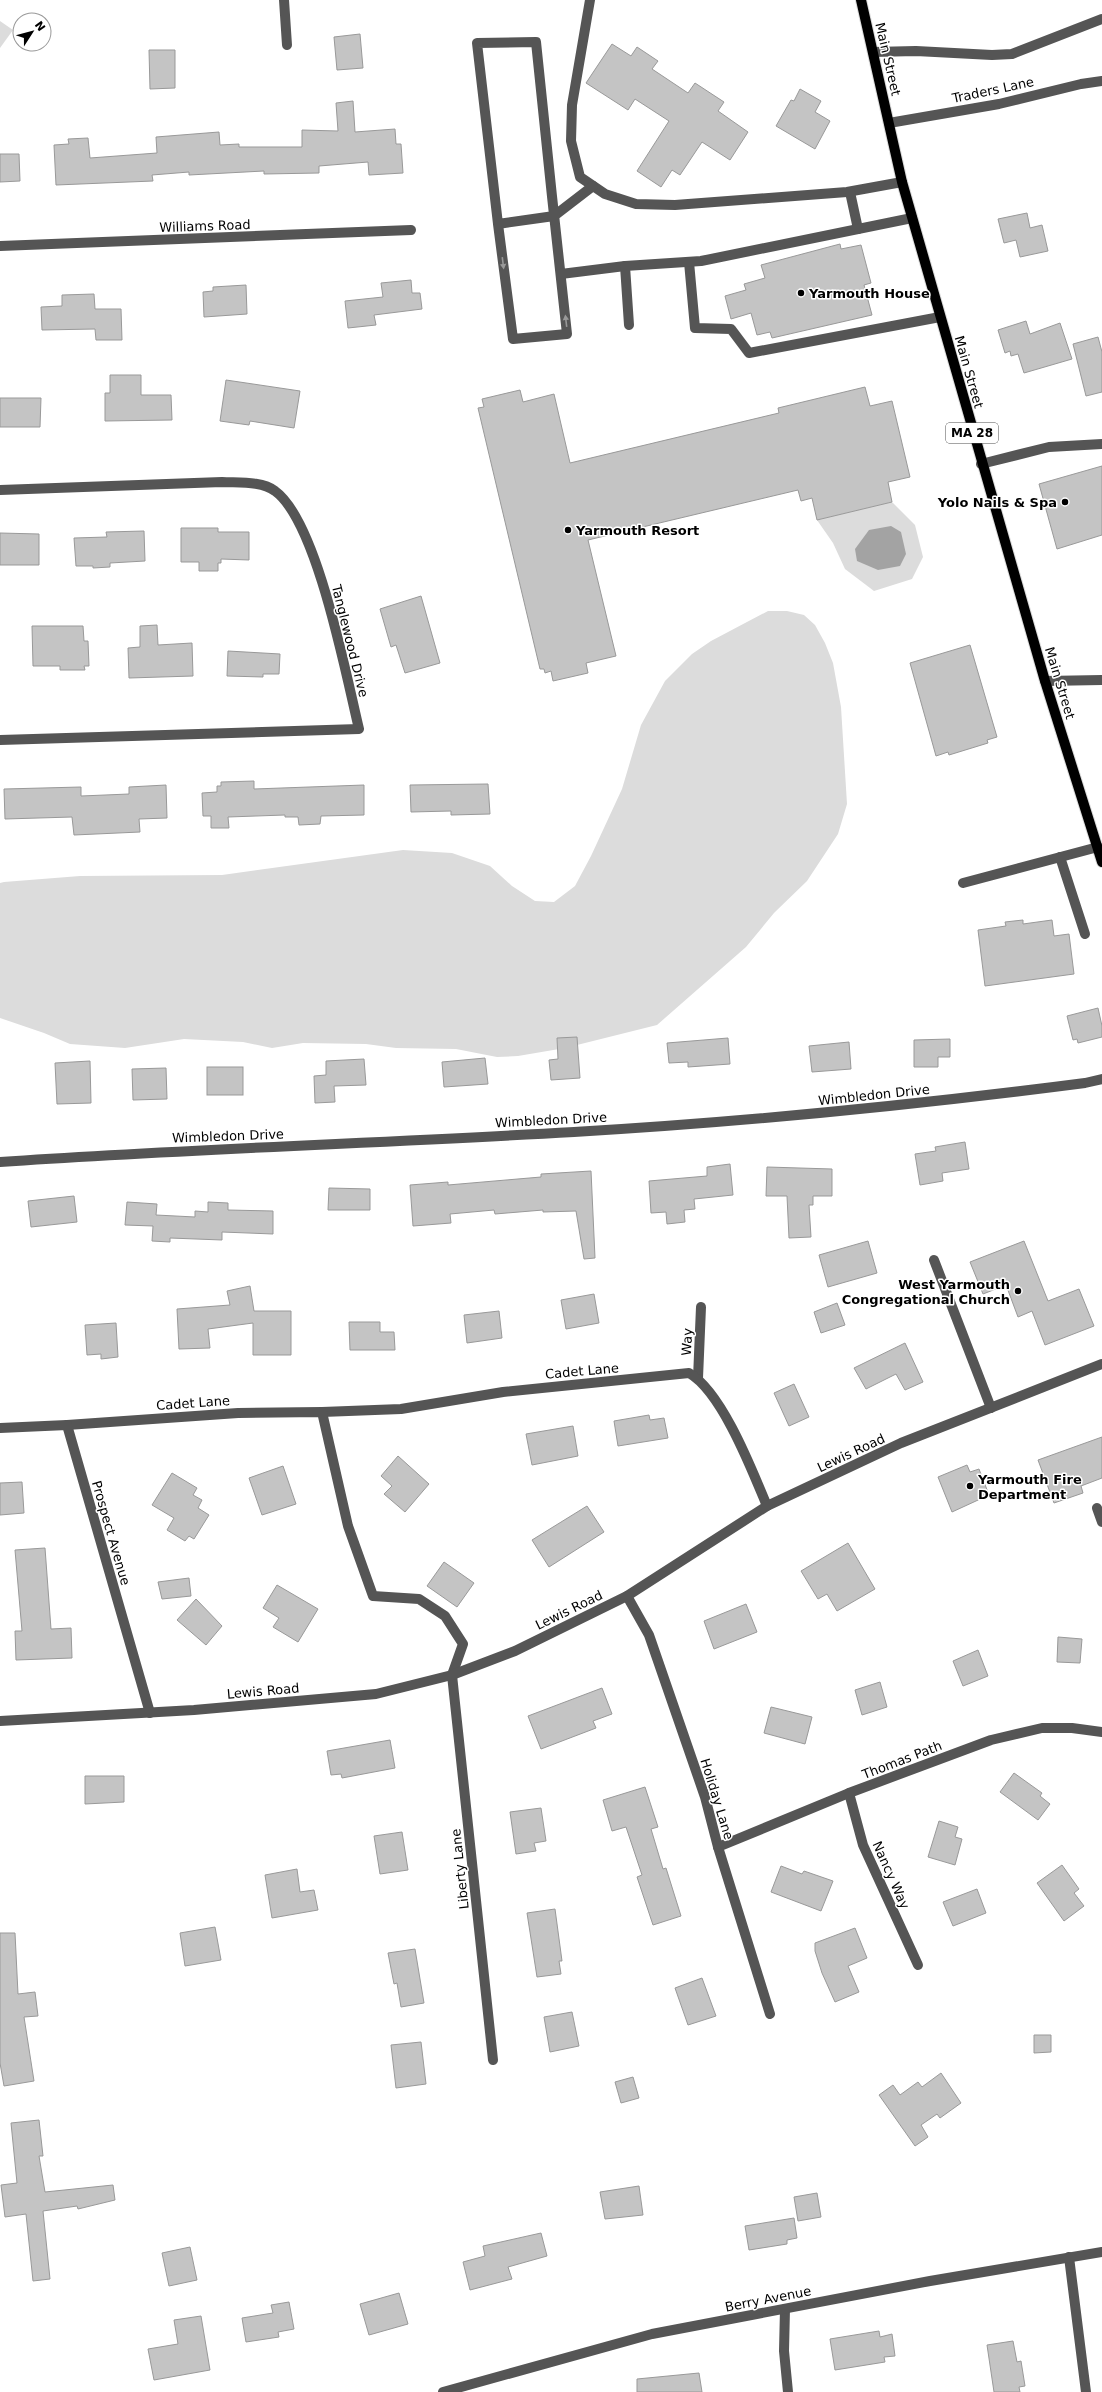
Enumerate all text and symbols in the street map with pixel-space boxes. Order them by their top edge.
north arrow [12,12,52,52]
text: N [32,19,48,34]
street label: Main Street [872,21,904,97]
street label: Traders Lane [950,74,1035,106]
street label: Williams Road [159,217,251,235]
one-way arrow [500,257,507,269]
place label: Yarmouth House [808,286,930,301]
marker: Yarmouth House [796,288,806,298]
one-way arrow [563,315,569,327]
street label: Main Street [951,334,987,410]
road number: MA 28 [946,423,998,443]
place label: Yolo Nails & Spa [937,495,1057,510]
marker: Yolo Nails & Spa [1060,497,1070,507]
place label: Yarmouth Resort [575,523,699,538]
marker: Yarmouth Resort [563,525,573,535]
street label: Tanglewood Drive [329,582,371,699]
street label: Main Street [1042,645,1078,721]
street label: Wimbledon Drive [818,1082,930,1108]
street label: Wimbledon Drive [495,1110,607,1130]
street label: Wimbledon Drive [172,1127,284,1145]
place label: West Yarmouth Congregational Church [842,1277,1010,1307]
marker: West Yarmouth Congregational Church [1013,1286,1023,1296]
street label: Way [679,1327,695,1356]
street label: Cadet Lane [544,1360,620,1382]
street label: Cadet Lane [156,1393,230,1413]
street label: Lewis Road [815,1431,887,1475]
place label: Yarmouth Fire Department [977,1472,1082,1502]
street label: Prospect Avenue [89,1479,133,1587]
marker: Yarmouth Fire Department [965,1481,975,1491]
street label: Lewis Road [533,1587,605,1633]
street label: Lewis Road [226,1680,300,1702]
street label: Thomas Path [859,1738,944,1782]
street label: Holiday Lane [697,1756,737,1842]
street label: Liberty Lane [448,1828,472,1910]
street label: Nancy Way [869,1839,913,1911]
street label: Berry Avenue [724,2283,812,2315]

